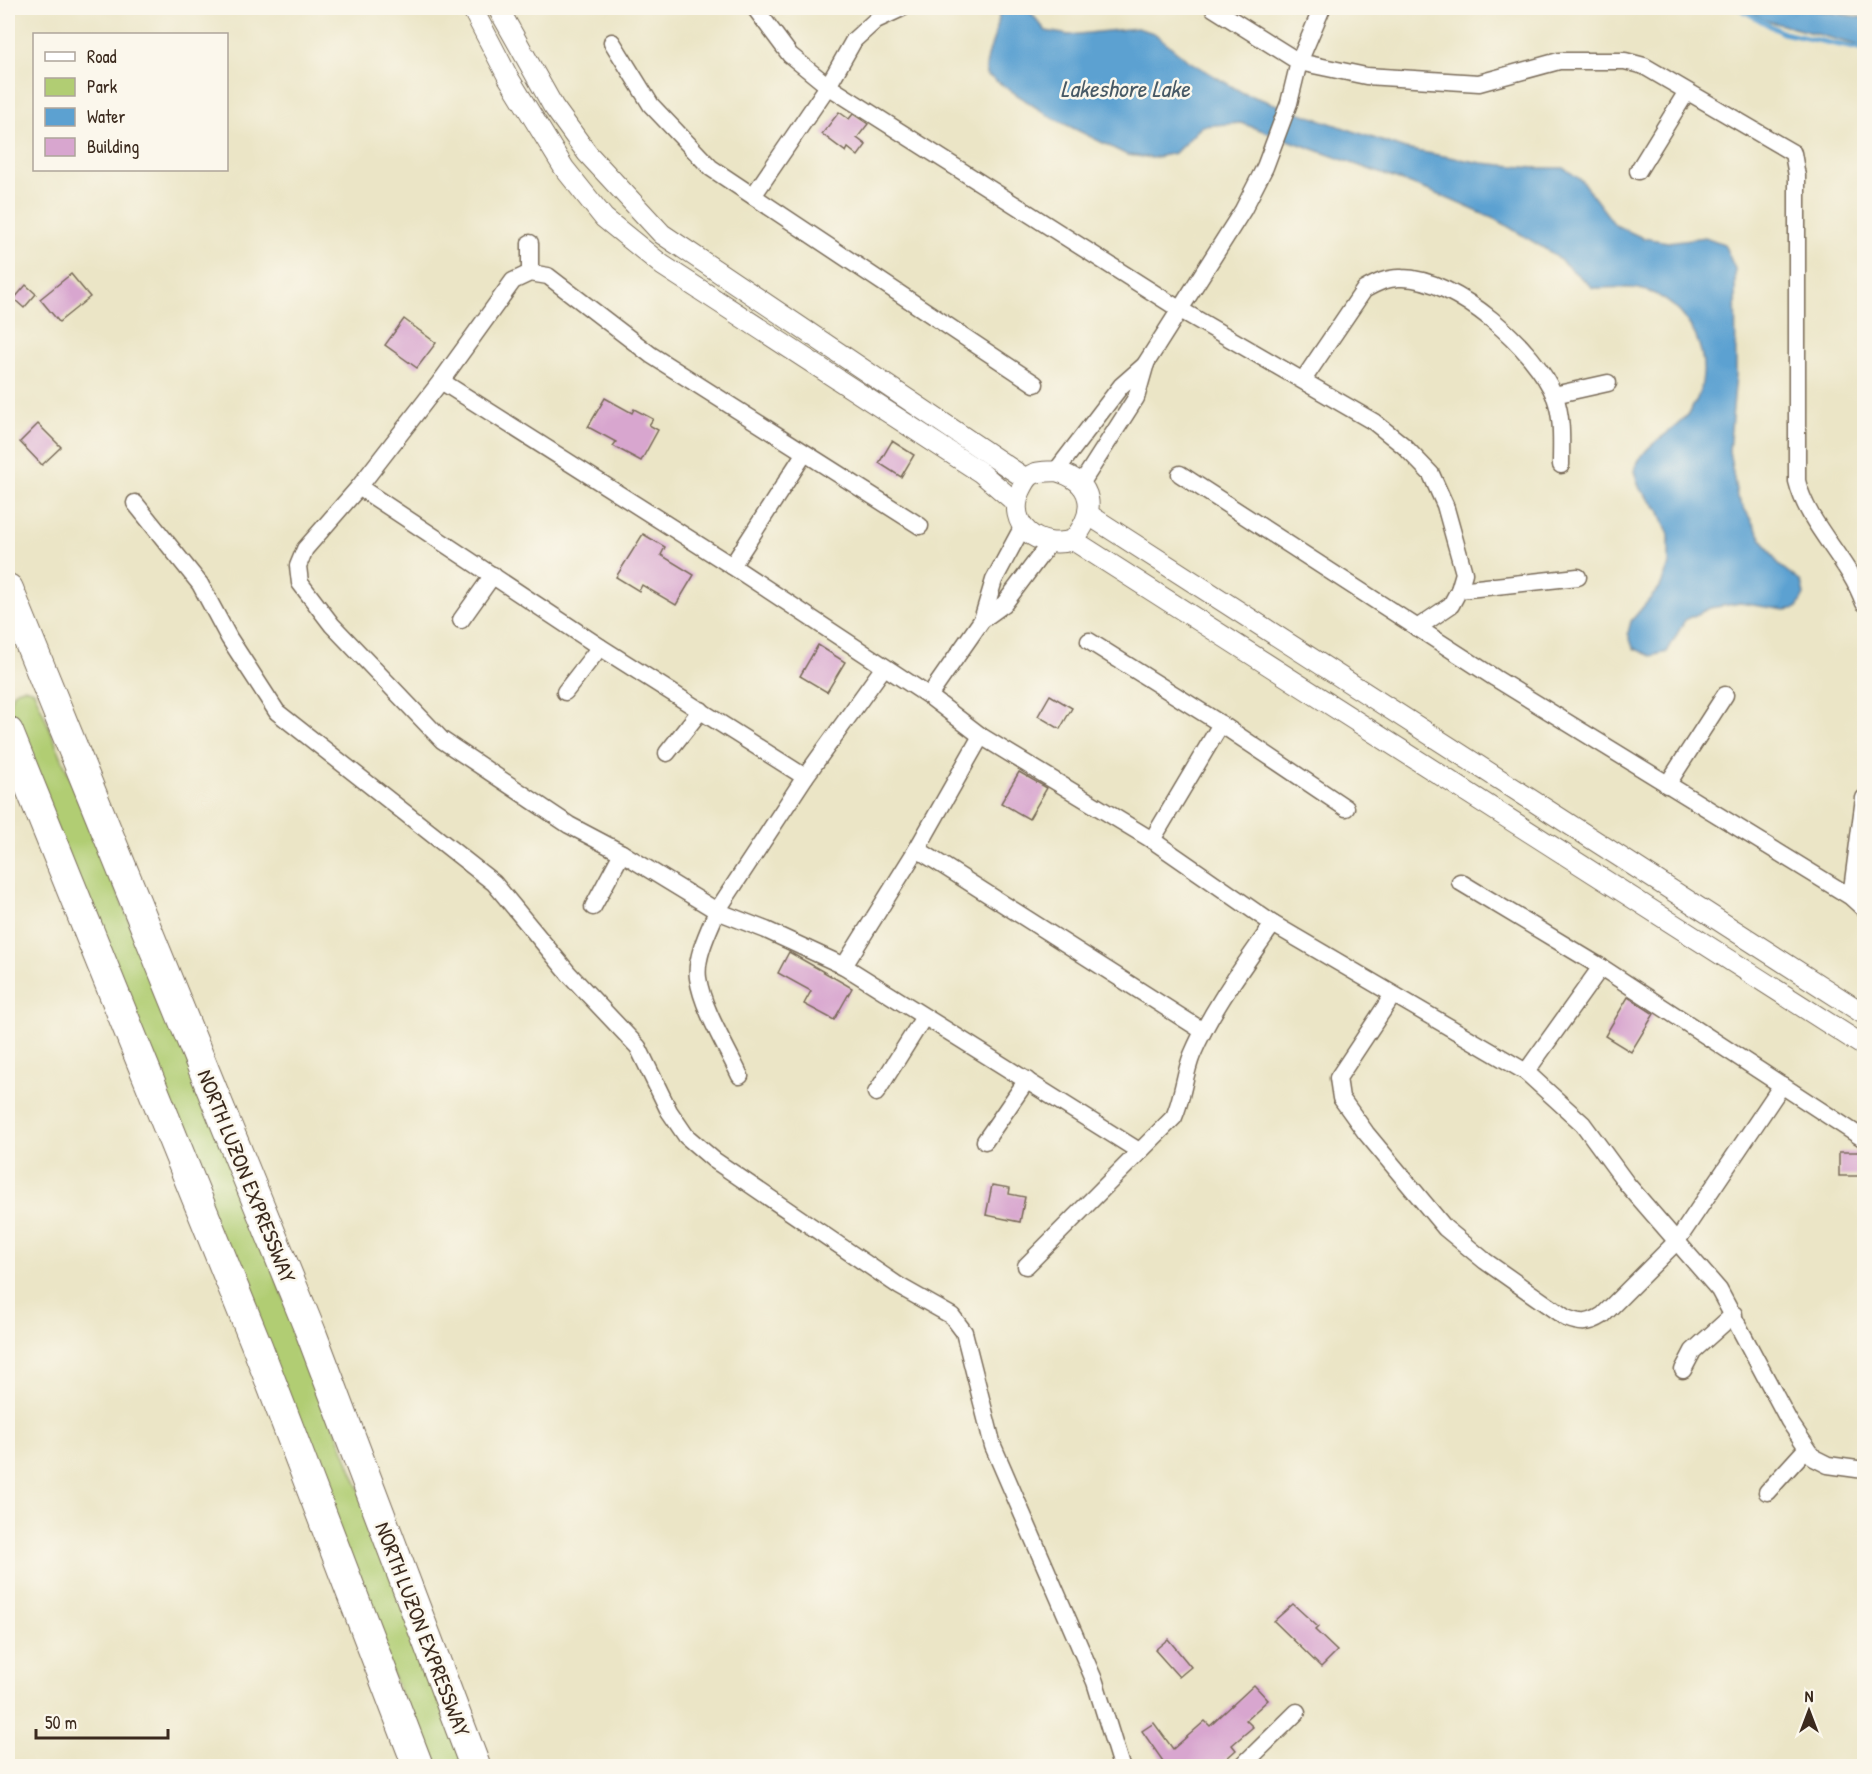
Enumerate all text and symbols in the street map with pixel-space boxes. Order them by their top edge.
legend [33,33,228,171]
text: Road [87,44,117,69]
water label: Lakeshore Lake [1061,72,1191,104]
text: Park [87,74,118,99]
text: Water [87,104,125,129]
text: Building [87,134,139,159]
street label: NORTH LUZON EXPRESSWAY [190,1065,304,1287]
street label: NORTH LUZON EXPRESSWAY [368,1517,478,1741]
north arrow [1779,1681,1839,1741]
text: N [1805,1685,1814,1707]
scale bar [36,1702,168,1740]
text: 50 m [45,1710,77,1735]

